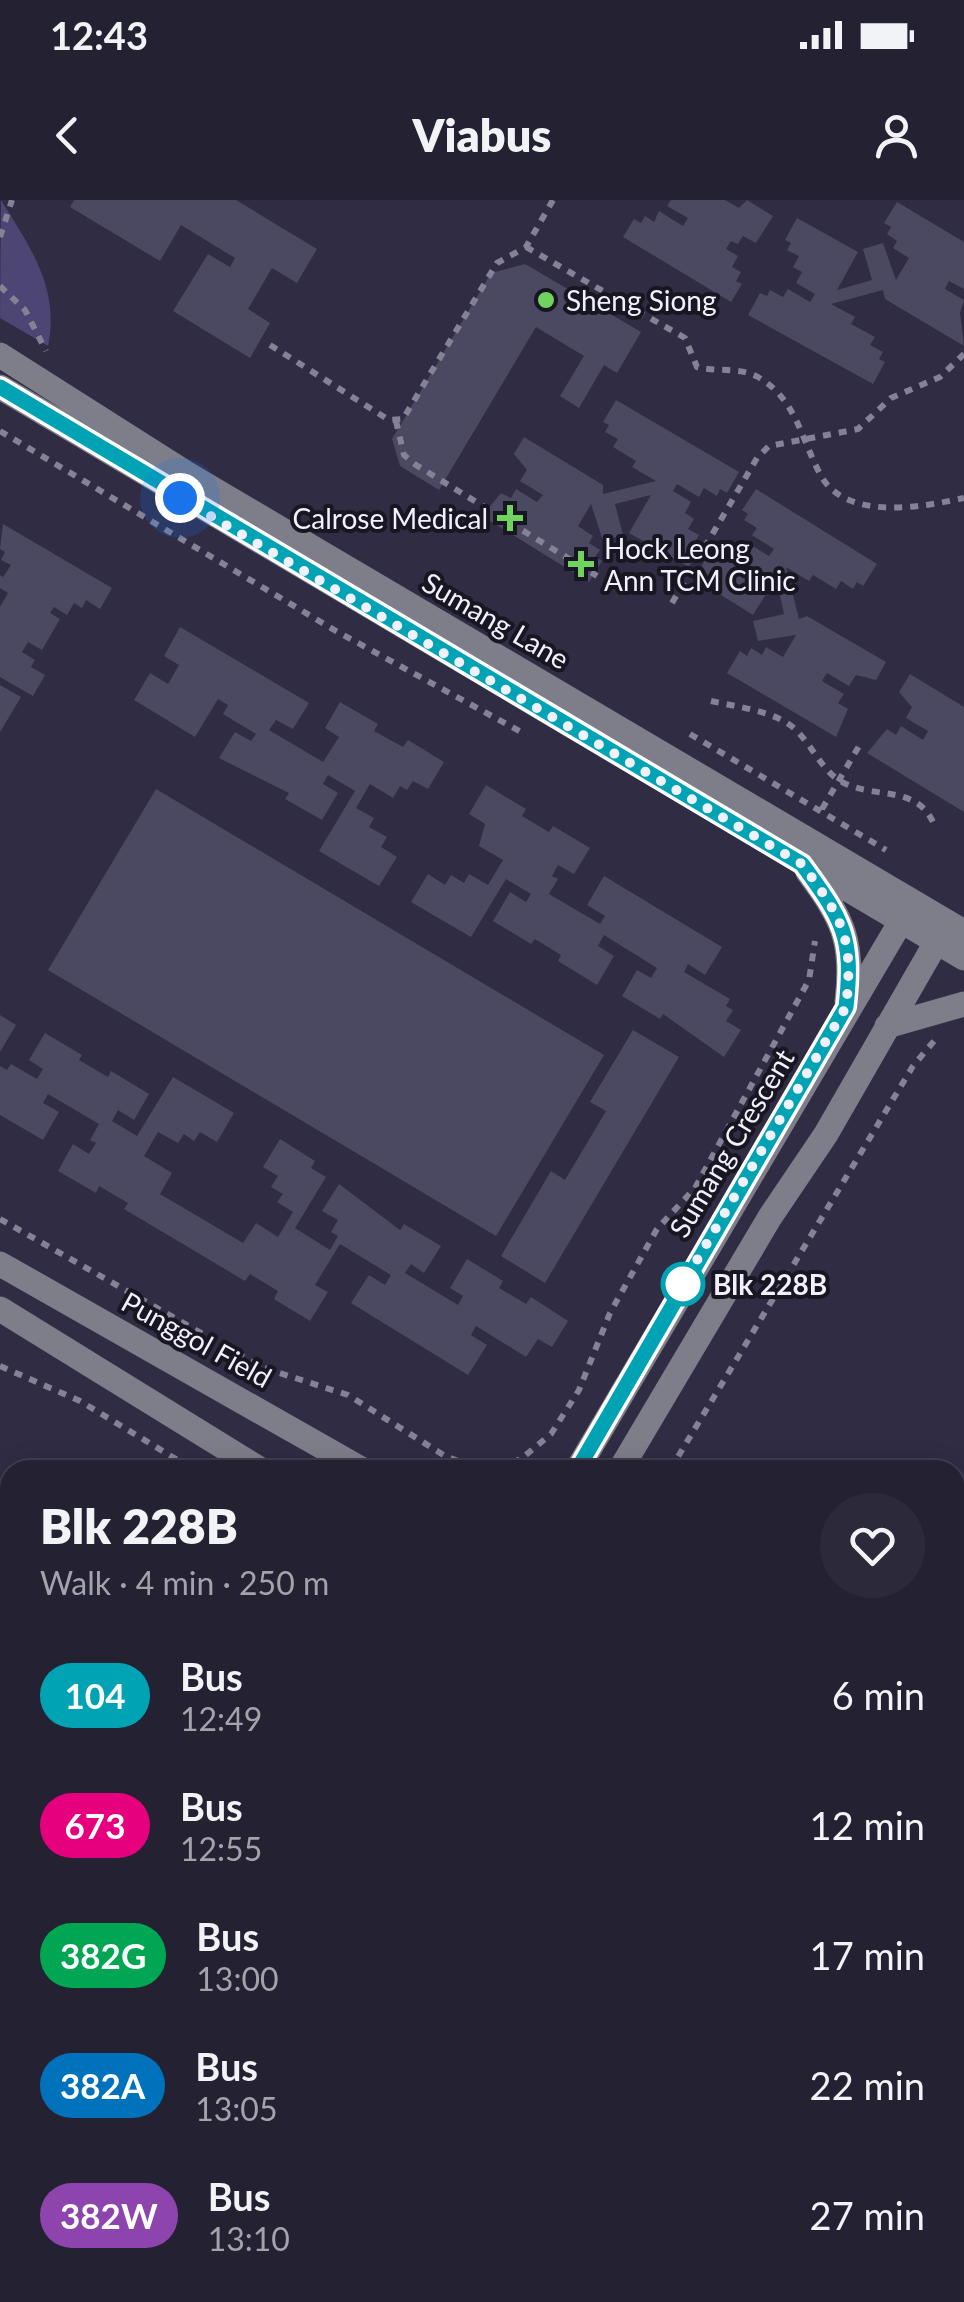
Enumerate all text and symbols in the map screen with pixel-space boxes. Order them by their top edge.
text: 12:43 [50,12,148,58]
icon: back [40,108,95,163]
text: Viabus [413,108,551,162]
icon: person [869,108,924,163]
place label: Sheng Siong [566,283,717,317]
marker: Sheng Siong [535,289,557,311]
your location [155,473,205,523]
place label: Calrose Medical [293,501,488,535]
marker: Calrose Medical [497,505,523,531]
place label: Hock Leong Ann TCM Clinic [604,531,796,597]
marker: Hock Leong Ann TCM Clinic [568,551,594,577]
street label: Sumang Lane [417,564,575,676]
street label: Sumang Crescent [661,1043,801,1243]
marker: Blk 228B [662,1263,704,1305]
place label: Blk 228B [713,1267,827,1301]
street label: Punggol Field [116,1284,278,1394]
button: heart [820,1493,925,1598]
text: Blk 228B [40,1497,238,1554]
text: Walk · 4 min · 250 m [40,1563,329,1602]
text: Bus [180,1653,243,1699]
text: 6 min [832,1672,925,1718]
text: 104 [65,1674,125,1716]
text: 12:49 [180,1699,262,1738]
text: Bus [180,1783,243,1829]
text: 12 min [810,1802,925,1848]
text: 673 [65,1804,125,1846]
text: 12:55 [180,1829,262,1868]
text: Bus [196,1913,259,1959]
text: 17 min [810,1932,925,1978]
text: 382G [60,1934,146,1976]
text: 13:00 [196,1959,279,1998]
text: Bus [195,2043,258,2089]
text: 22 min [810,2062,925,2108]
text: 382A [60,2064,145,2106]
text: 13:05 [195,2089,277,2128]
text: Bus [208,2173,271,2219]
text: 27 min [810,2192,925,2238]
text: 382W [60,2194,158,2236]
text: 13:10 [208,2219,290,2258]

